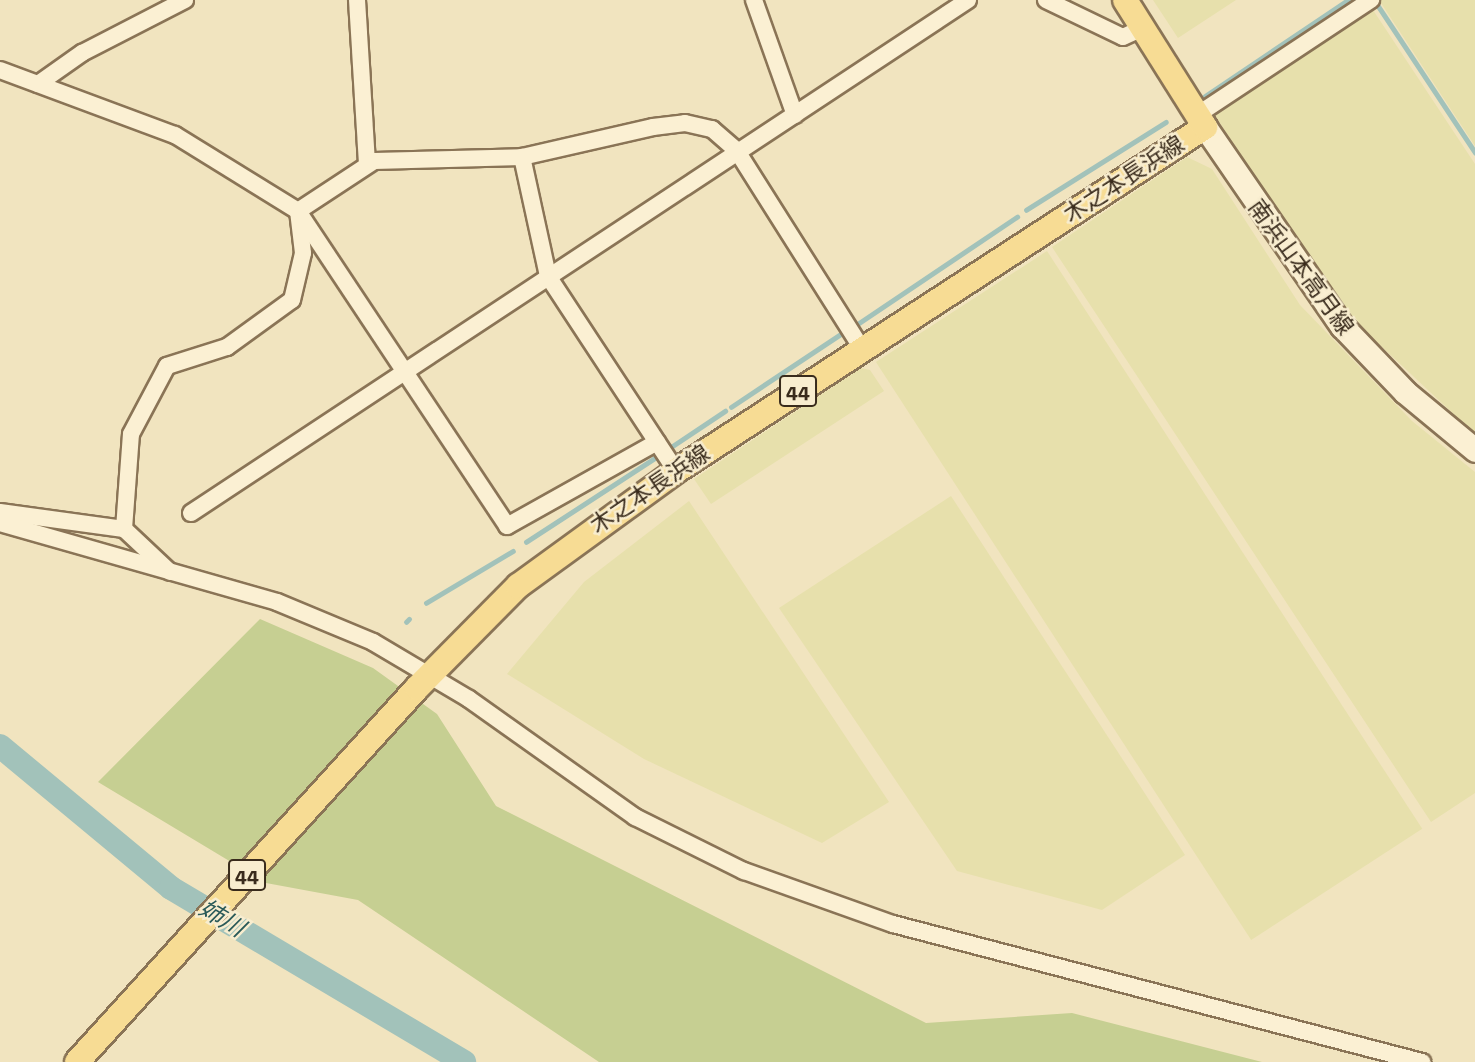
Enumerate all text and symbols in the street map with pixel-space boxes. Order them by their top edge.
street label: 木之本長浜線 [1059,130,1189,228]
street label: 南浜山本高月線 [1243,194,1359,340]
road number: 44 [779,374,817,408]
street label: 木之本長浜線 [585,439,715,539]
road number: 44 [228,858,266,892]
water label: 姉川 [194,893,250,943]

